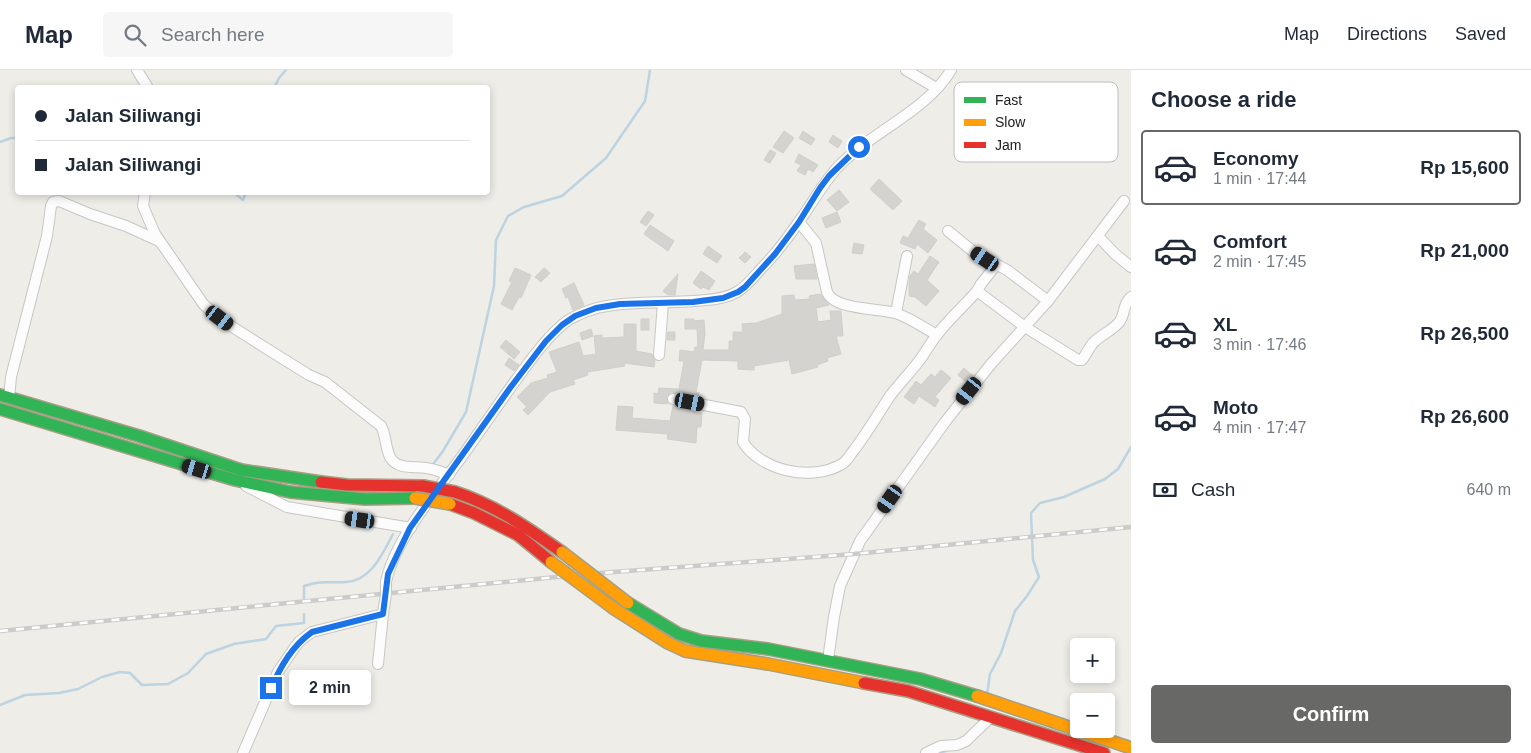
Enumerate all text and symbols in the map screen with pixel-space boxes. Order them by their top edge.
search box [103,12,453,57]
text: Map [25,21,73,48]
icon: search [121,21,149,49]
text: Search here [161,24,265,45]
text: Map [1284,24,1319,44]
text: Directions [1347,24,1427,44]
text: Saved [1455,24,1506,44]
legend [954,82,1118,162]
text: Choose a ride [1151,87,1296,112]
text: Fast [995,92,1022,108]
text: Jalan Siliwangi [65,105,201,126]
text: Slow [995,114,1026,130]
route start [848,136,870,158]
text: Jam [995,137,1021,153]
icon: car [1153,145,1198,190]
text: Economy [1213,148,1299,169]
text: Jalan Siliwangi [65,154,201,175]
text: Rp 15,600 [1420,157,1509,178]
text: 1 min · 17:44 [1213,170,1306,187]
icon: car [1153,228,1198,273]
text: Comfort [1213,231,1287,252]
text: Rp 21,000 [1420,240,1509,261]
car [968,244,1001,274]
text: 2 min · 17:45 [1213,253,1306,270]
car [203,303,236,333]
icon: car [1153,311,1198,356]
text: XL [1213,314,1237,335]
text: Rp 26,500 [1420,323,1509,344]
text: 3 min · 17:46 [1213,336,1306,353]
car [953,375,984,407]
car [673,392,706,412]
icon: car [1153,394,1198,439]
text: Moto [1213,397,1258,418]
text: Rp 26,600 [1420,406,1509,427]
text: 4 min · 17:47 [1213,419,1306,436]
car [180,457,213,481]
icon: cash [1151,476,1179,504]
text: Cash [1191,479,1235,500]
text: 640 m [1467,481,1511,498]
car [875,482,904,516]
car [344,510,375,530]
map controls [1070,638,1115,738]
button: + [1070,638,1115,683]
callout: 2 min [288,670,371,706]
route end [260,677,282,699]
text: 2 min [309,679,351,696]
button: Confirm [1151,685,1511,743]
button: − [1070,693,1115,738]

